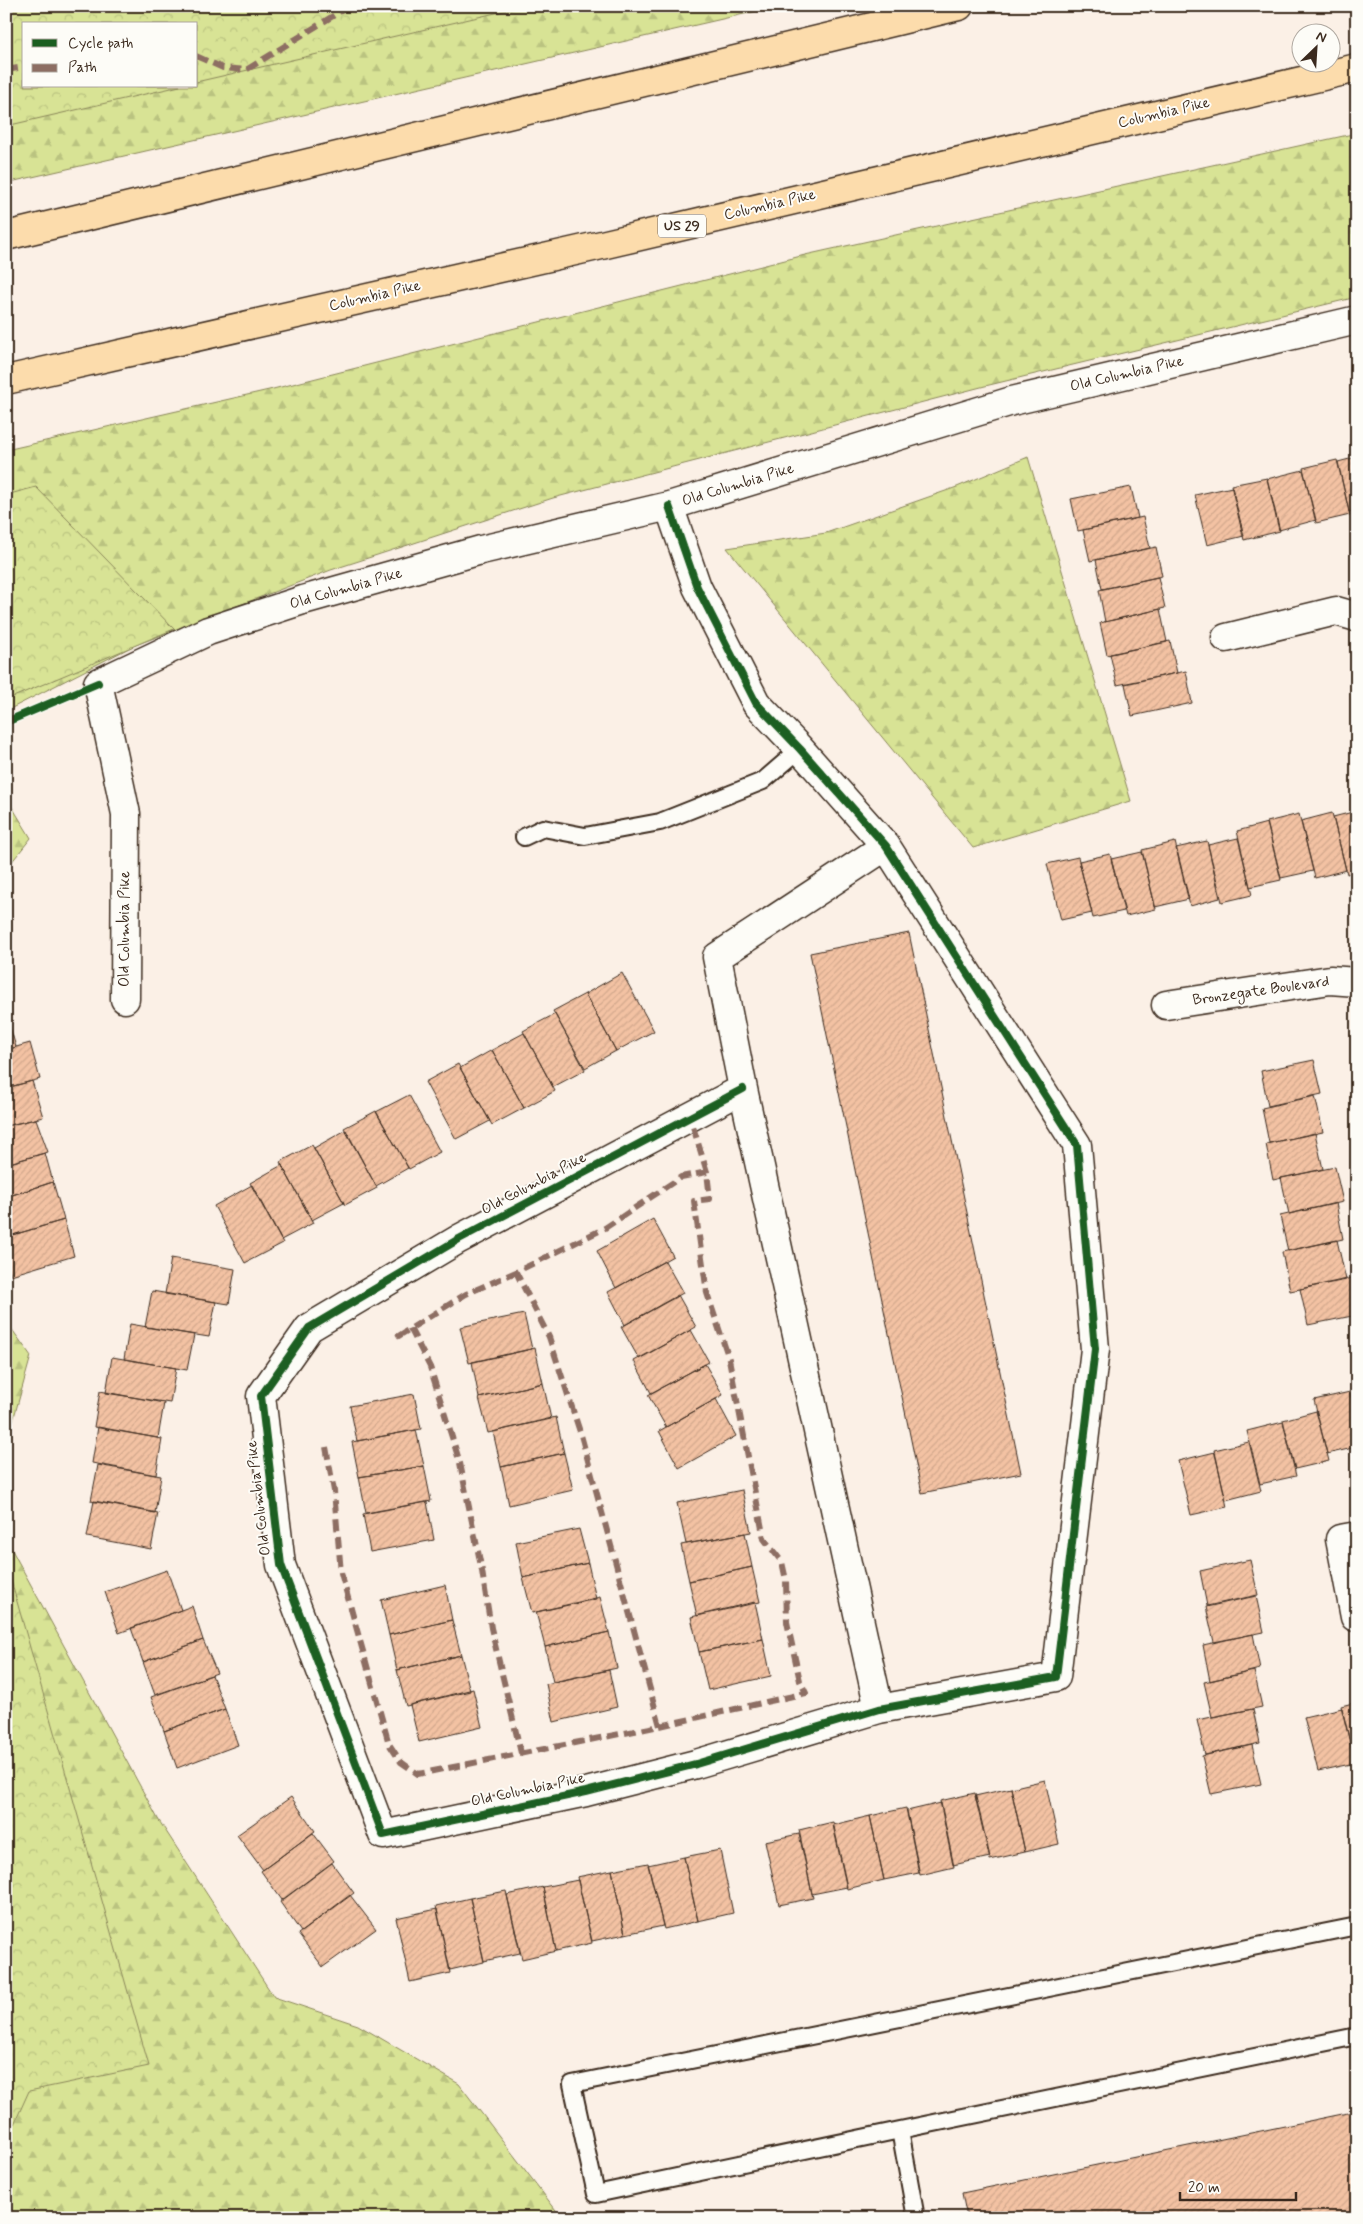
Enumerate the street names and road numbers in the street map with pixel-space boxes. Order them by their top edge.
street label: Columbia Pike [1116,93,1212,133]
street label: Columbia Pike [722,185,818,225]
road number: US 29 [658,215,706,238]
street label: Columbia Pike [327,276,423,316]
street label: Old Columbia Pike [1068,351,1186,397]
street label: Old Columbia Pike [680,458,796,512]
street label: Old Columbia Pike [287,563,405,615]
street label: Old Columbia Pike [115,871,135,987]
street label: Bronzegate Boulevard [1191,972,1331,1011]
street label: Old Columbia Pike [478,1148,590,1220]
street label: Old Columbia Pike [242,1439,276,1557]
street label: Old Columbia Pike [469,1768,587,1812]

